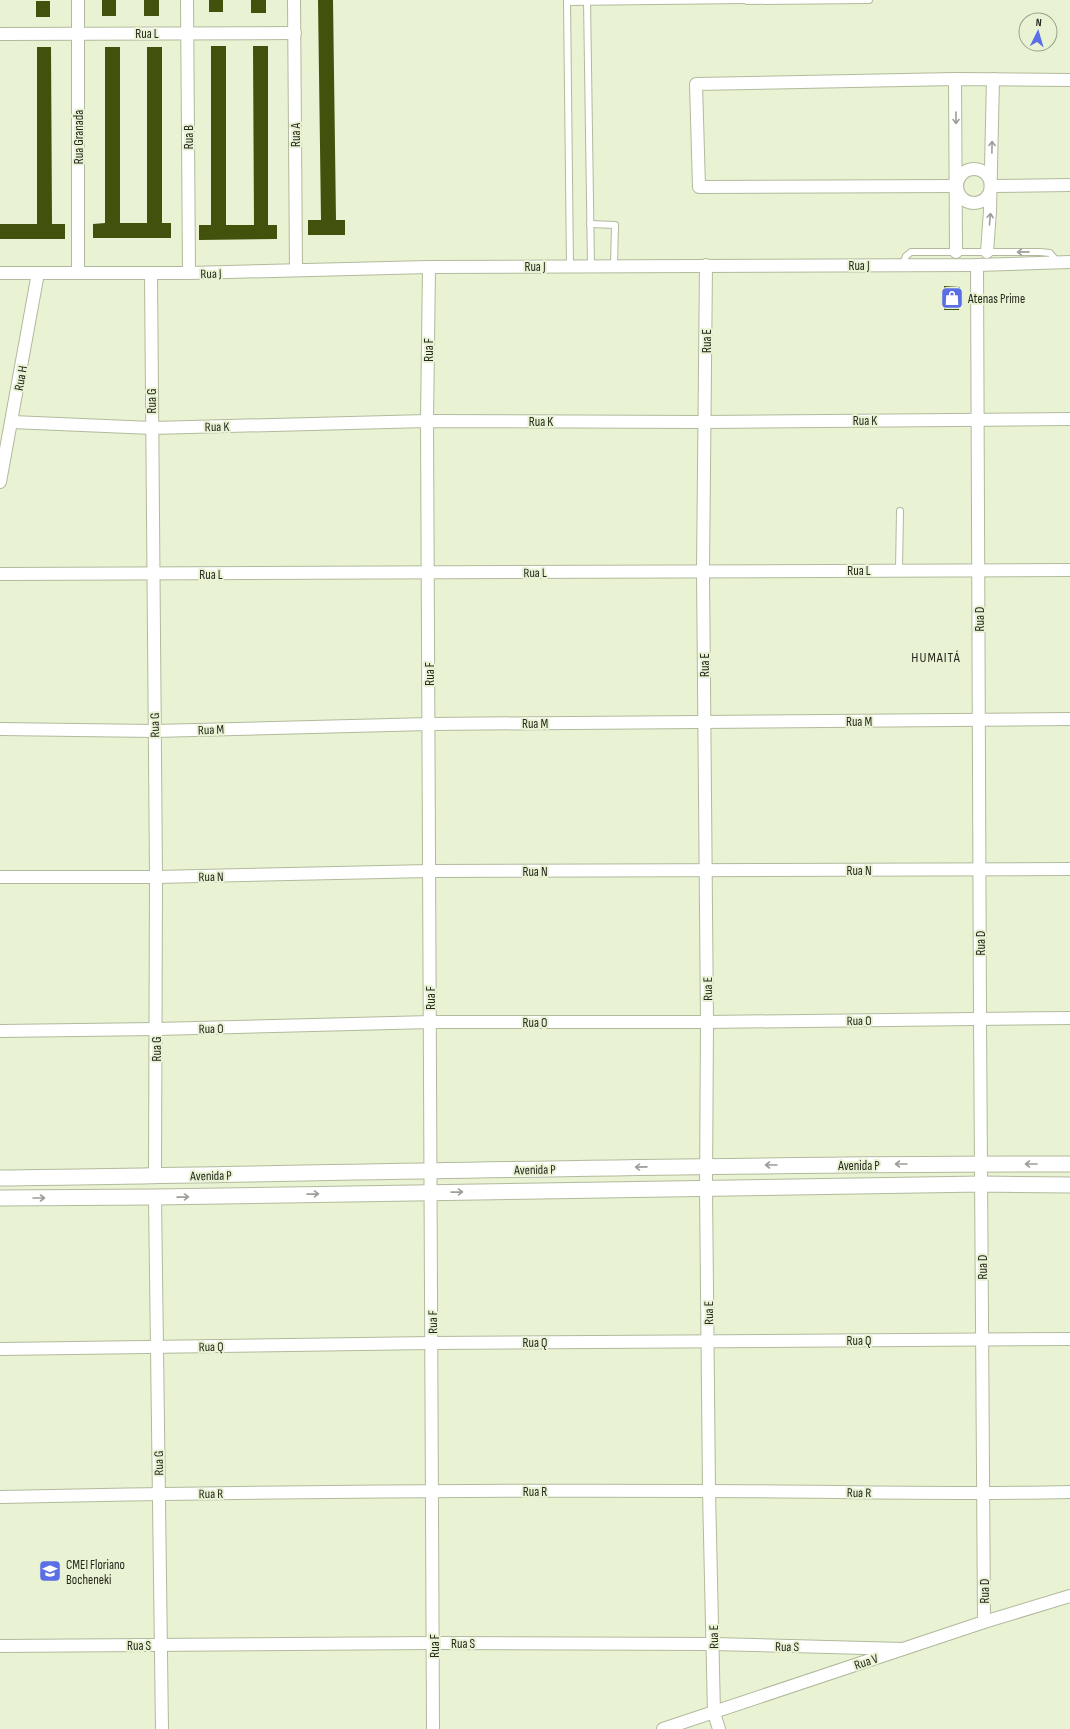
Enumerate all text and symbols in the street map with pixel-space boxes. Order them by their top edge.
north arrow [1018,12,1058,52]
text: N [1035,16,1042,29]
street label: Rua L [135,26,159,42]
street label: Rua Granada [71,110,87,164]
one-way arrow [952,111,959,124]
street label: Rua A [288,123,304,147]
street label: Rua B [181,125,197,149]
one-way arrow [988,141,996,154]
one-way arrow [986,213,993,226]
one-way arrow [1017,248,1030,256]
street label: Rua J [848,258,870,274]
street label: Rua J [524,259,546,275]
street label: Rua J [200,266,222,282]
shop icon: Atenas Prime [939,285,965,311]
place label: Atenas Prime [967,291,1025,307]
street label: Rua E [699,329,715,353]
street label: Rua F [421,338,437,362]
street label: Rua H [11,364,31,392]
street label: Rua G [144,388,160,414]
street label: Rua K [853,413,877,429]
street label: Rua K [529,414,553,430]
street label: Rua K [205,419,229,435]
street label: Rua L [847,563,871,579]
street label: Rua L [523,565,547,581]
street label: Rua L [199,567,223,583]
street label: Rua D [972,607,988,631]
district label: HUMAITÁ [911,649,961,666]
street label: Rua E [697,653,713,677]
street label: Rua F [422,662,438,686]
street label: Rua G [147,712,163,738]
street label: Rua M [846,714,872,730]
street label: Rua M [522,716,548,732]
street label: Rua M [198,722,225,738]
street label: Rua N [846,863,872,879]
street label: Rua N [522,864,548,880]
street label: Rua N [198,869,224,885]
street label: Rua D [973,931,989,955]
street label: Rua E [700,977,716,1001]
street label: Rua F [423,986,439,1010]
street label: Rua O [846,1013,872,1029]
street label: Rua O [523,1015,547,1031]
street label: Rua O [198,1021,224,1037]
street label: Rua G [149,1036,165,1062]
street label: Avenida P [837,1158,880,1174]
one-way arrow [895,1160,908,1168]
one-way arrow [1025,1160,1038,1168]
one-way arrow [765,1161,778,1169]
street label: Avenida P [513,1162,556,1178]
one-way arrow [635,1163,648,1171]
street label: Avenida P [189,1168,232,1184]
one-way arrow [450,1188,463,1196]
one-way arrow [306,1190,319,1198]
one-way arrow [176,1193,189,1201]
one-way arrow [32,1194,45,1202]
street label: Rua D [975,1255,991,1279]
street label: Rua E [701,1301,717,1325]
street label: Rua F [425,1310,441,1334]
street label: Rua Q [847,1333,871,1349]
street label: Rua Q [523,1335,547,1351]
street label: Rua Q [198,1339,224,1355]
street label: Rua G [151,1450,167,1476]
street label: Rua R [523,1484,547,1500]
street label: Rua R [847,1485,871,1501]
street label: Rua R [199,1486,223,1502]
place label: CMEI Floriano Bocheneki [66,1557,125,1588]
school or university icon: CMEI Floriano Bocheneki [37,1558,63,1584]
street label: Rua D [977,1579,993,1603]
street label: Rua E [706,1625,722,1649]
street label: Rua F [427,1634,443,1658]
street label: Rua S [451,1636,475,1652]
street label: Rua S [127,1638,151,1654]
street label: Rua S [775,1639,800,1655]
street label: Rua V [852,1650,881,1673]

